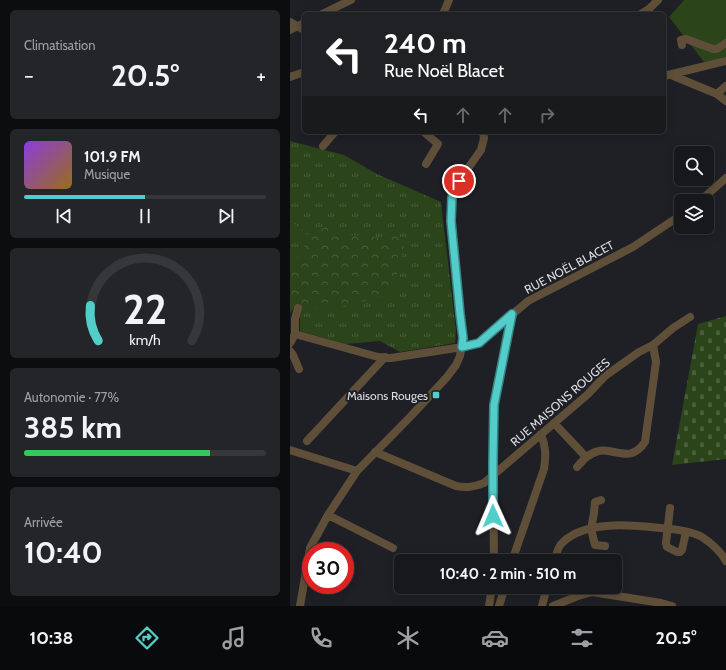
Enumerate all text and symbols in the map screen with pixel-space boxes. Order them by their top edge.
text: 240 m [384,26,467,60]
icon: left [318,28,370,80]
text: Climatisation [24,37,96,53]
text: 20.5° [111,57,179,94]
text: Rue Noël Blacet [384,60,504,82]
text: − [24,62,34,89]
text: + [256,62,266,89]
icon: left [410,104,432,126]
icon: ahead [452,104,474,126]
icon: ahead [494,104,516,126]
icon: right [536,104,558,126]
map controls [674,146,714,234]
button: search [674,146,714,186]
text: 101.9 FM [84,148,141,166]
pin [442,164,476,198]
text: Musique [84,166,130,182]
icon: arrive [448,170,470,192]
button: layers [674,194,714,234]
icon: previous [53,205,75,227]
icon: pause [134,205,156,227]
icon: next [215,205,237,227]
street label: RUE NOËL BLACET [522,237,617,297]
text: 22 [123,284,167,334]
text: km/h [129,331,161,349]
street label: RUE MAISONS ROUGES [507,355,613,449]
place label: Maisons Rouges [347,388,428,403]
text: Autonomie · 77% [24,389,119,405]
marker: Maisons Rouges [431,390,441,400]
text: 385 km [24,409,122,446]
position arrow [472,495,514,537]
text: Arrivée [24,514,63,530]
text: 10:40 [24,534,103,571]
speed limit sign: 30 [302,542,354,594]
text: 10:40 · 2 min · 510 m [440,565,576,583]
icon: directions [133,624,161,652]
icon: music [220,624,248,652]
icon: phone [307,624,335,652]
icon: climate [394,624,422,652]
icon: car [481,624,509,652]
icon: filters [568,624,596,652]
text: 10:38 [30,627,73,649]
text: 20.5° [655,627,696,649]

